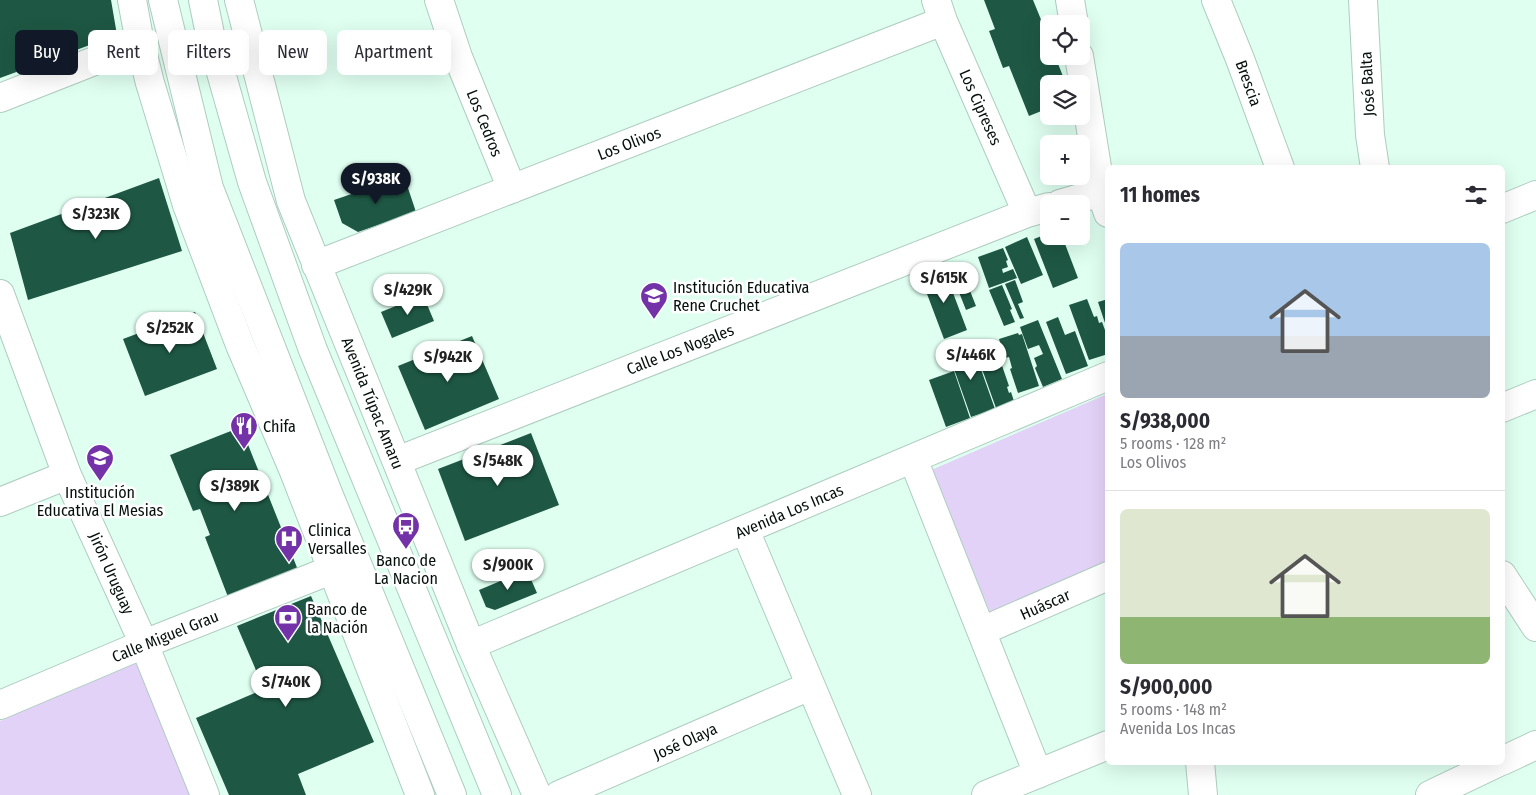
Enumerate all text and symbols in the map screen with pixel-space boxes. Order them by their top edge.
map controls [1040,15,1090,245]
button: locate [1040,15,1090,65]
chip: Buy [15,30,78,75]
chip: Rent [88,30,158,75]
chip: Filters [168,30,249,75]
chip: New [259,30,327,75]
chip: Apartment [337,30,451,75]
street label: José Balta [1356,51,1379,117]
street label: Brescia [1232,58,1266,109]
street label: Los Cipreses [955,66,1006,148]
button: layers [1040,75,1090,125]
street label: Los Cedros [463,87,507,160]
street label: Los Olivos [595,123,664,164]
button: + [1040,135,1090,185]
pin: S/938K [335,162,417,205]
text: S/938K [352,169,400,188]
icon: filters [1462,181,1490,209]
text: 11 homes [1120,182,1200,208]
button: − [1040,195,1090,245]
pin: S/323K [55,198,137,240]
text: S/323K [72,204,120,223]
pin: S/615K [903,262,985,304]
text: S/615K [921,268,967,287]
pin: S/429K [367,274,449,316]
icon: home [1260,276,1350,366]
place label: Institución Educativa Rene Cruchet [673,278,810,315]
text: S/429K [384,280,432,299]
school or university icon: Institución Educativa Rene Cruchet [639,281,669,320]
pin: S/252K [129,312,211,354]
text: S/252K [147,318,193,337]
street label: Calle Los Nogales [624,320,737,379]
street label: Avenida Túpac Amaru [337,335,408,472]
pin: S/446K [930,338,1012,381]
pin: S/942K [407,340,489,383]
text: S/446K [946,345,996,364]
text: S/942K [424,347,472,366]
text: S/938,000 [1120,408,1210,434]
restaurant icon: Chifa [229,411,259,450]
place label: Chifa [263,417,296,436]
text: 5 rooms · 128 m² [1120,434,1226,453]
school or university icon: Institución Educativa El Mesias [85,443,115,482]
pin: S/548K [457,444,539,487]
text: S/548K [473,451,523,470]
text: Los Olivos [1120,453,1186,472]
pin: S/389K [194,470,276,512]
text: S/389K [211,476,259,495]
street label: Avenida Los Incas [732,480,846,543]
place label: Institución Educativa El Mesias [37,483,163,520]
bus stop icon: Banco de La Nacion [391,511,421,550]
place label: Clinica Versalles [308,521,367,558]
hospital icon: Clinica Versalles [274,524,304,563]
street label: Jirón Uruguay [85,529,138,618]
icon: home [1260,541,1350,631]
pin: S/900K [467,548,549,591]
place label: Banco de La Nacion [374,551,438,588]
text: S/900K [483,555,533,574]
street label: Huáscar [1017,585,1074,624]
place label: Banco de la Nación [307,600,368,637]
bank icon: Banco de la Nación [273,603,303,642]
street label: Calle Miguel Grau [109,606,221,666]
pin: S/740K [245,666,327,708]
text: S/740K [262,672,310,691]
text: S/900,000 [1120,674,1213,700]
text: 5 rooms · 148 m² [1120,700,1227,719]
street label: José Olaya [650,719,720,764]
text: Avenida Los Incas [1120,719,1236,738]

